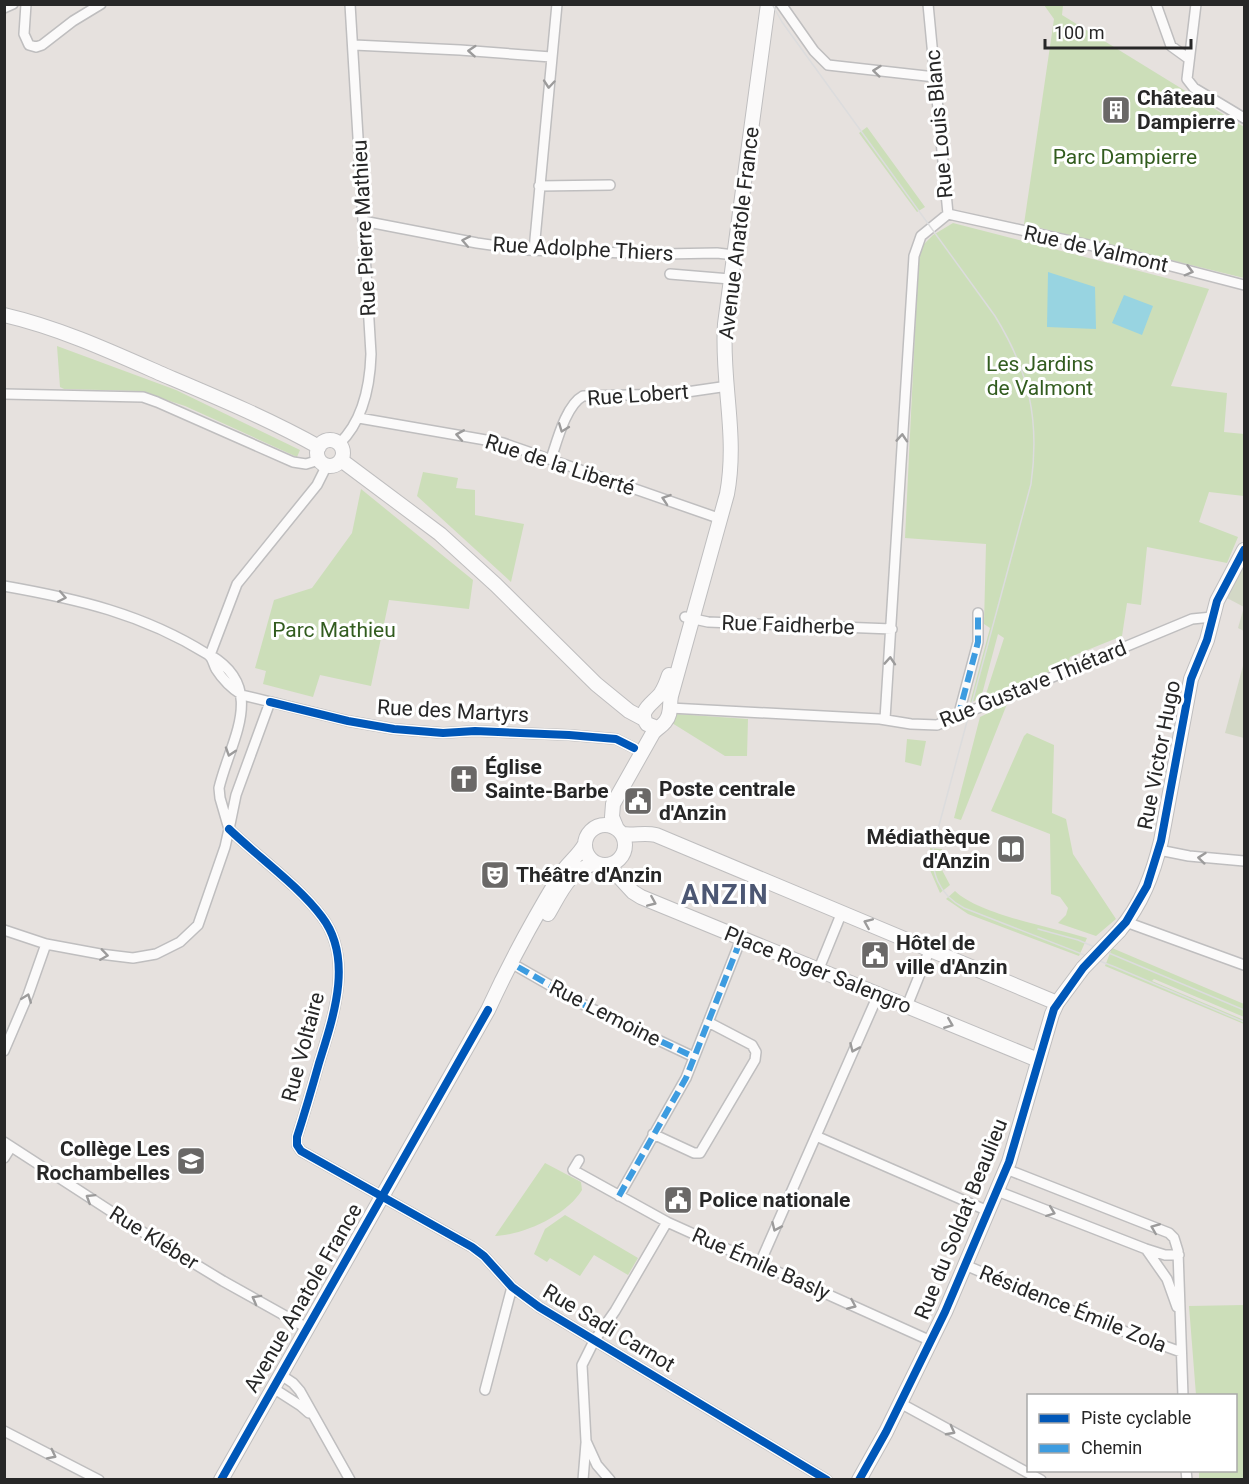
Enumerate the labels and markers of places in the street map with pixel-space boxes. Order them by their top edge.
place label: Château Dampierre [1137,86,1235,134]
building icon: Château Dampierre [1100,94,1132,126]
place label: Église Sainte-Barbe [485,755,609,803]
church icon: Église Sainte-Barbe [448,763,480,795]
place label: Poste centrale d'Anzin [659,777,795,825]
public building icon: Poste centrale d'Anzin [622,785,654,817]
place label: Médiathèque d'Anzin [867,825,990,873]
library icon: Médiathèque d'Anzin [995,833,1027,865]
theatre icon: Théâtre d'Anzin [479,859,511,891]
place label: Théâtre d'Anzin [516,863,662,887]
place label: Hôtel de ville d'Anzin [896,931,1007,979]
public building icon: Hôtel de ville d'Anzin [859,939,891,971]
place label: Collège Les Rochambelles [36,1137,170,1185]
school or university icon: Collège Les Rochambelles [175,1145,207,1177]
public building icon: Police nationale [662,1184,694,1216]
place label: Police nationale [699,1188,850,1212]

